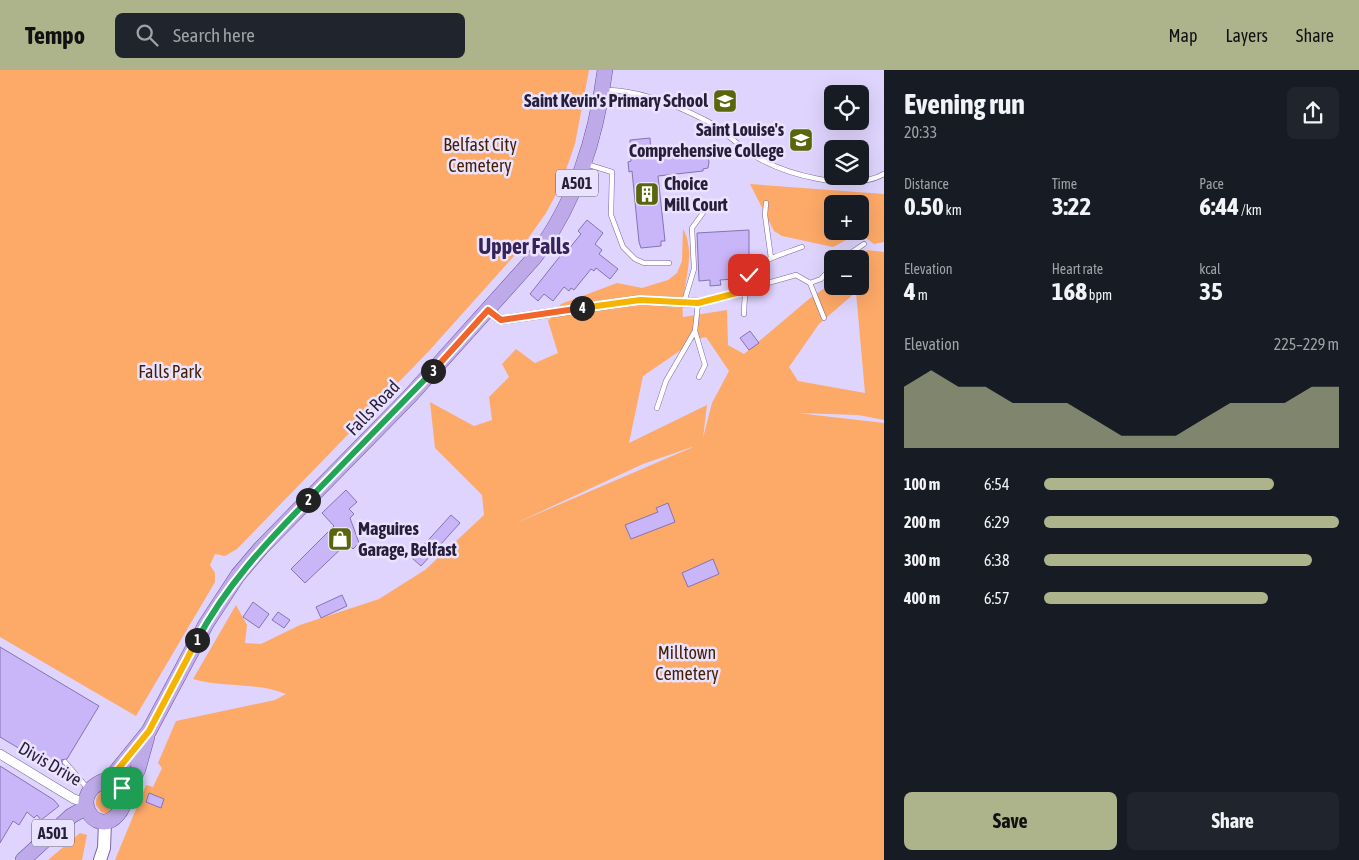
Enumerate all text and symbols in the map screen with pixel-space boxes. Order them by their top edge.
search box [115,13,465,58]
icon: search [133,21,161,49]
text: Tempo [25,22,85,49]
text: Search here [173,24,255,46]
text: Map [1168,25,1197,46]
text: Layers [1225,25,1268,46]
text: Share [1296,25,1334,46]
map controls [824,85,869,295]
button: locate [824,85,869,130]
button: share [1287,87,1339,139]
school or university icon: Saint Kevin's Primary School [712,88,738,114]
text: Evening run [904,88,1025,120]
place label: Saint Kevin's Primary School [524,90,708,111]
place label: Saint Louise's Comprehensive College [629,119,785,161]
text: 20:33 [904,123,937,141]
school or university icon: Saint Louise's Comprehensive College [788,127,814,153]
park label: Belfast City Cemetery [443,134,517,176]
button: layers [824,140,869,185]
road number: A501 [556,170,598,196]
place label: Choice Mill Court [664,173,729,215]
text: Distance [904,176,949,192]
text: Time [1052,176,1077,192]
text: Pace [1199,176,1224,192]
building icon: Choice Mill Court [634,181,660,207]
text: 0.50 [904,192,944,220]
text: 3:22 [1052,192,1091,220]
text: 6:44 [1199,192,1239,220]
button: + [824,195,869,240]
text: km [944,202,962,218]
text: /km [1239,202,1262,218]
district label: Upper Falls [478,233,570,259]
button: − [824,250,869,295]
pin [728,254,770,296]
icon: check [735,261,763,289]
text: Elevation [904,261,953,277]
text: Heart rate [1052,261,1103,277]
text: kcal [1199,261,1221,277]
text: 4 [904,277,916,305]
text: 168 [1052,277,1087,305]
text: 35 [1199,277,1223,305]
text: m [916,287,928,303]
text: bpm [1087,287,1112,303]
pin: 4 [570,296,594,320]
text: 4 [579,300,586,316]
text: Elevation [904,335,959,353]
text: 225–229 m [1274,335,1339,353]
pin: 3 [420,358,446,384]
park label: Falls Park [138,361,202,382]
text: 3 [430,363,437,379]
street label: Falls Road [341,376,404,439]
text: 100 m [904,475,940,493]
text: 6:54 [984,475,1009,493]
pin: 2 [296,488,320,512]
text: 2 [305,492,312,508]
text: 200 m [904,513,940,531]
text: 6:29 [984,513,1009,531]
place label: Maguires Garage, Belfast [358,518,458,560]
shop icon: Maguires Garage, Belfast [327,526,353,552]
text: 300 m [904,551,940,569]
text: 6:38 [984,551,1009,569]
text: 400 m [904,589,940,607]
text: 6:57 [984,589,1009,607]
pin: 1 [184,628,210,652]
text: 1 [194,632,201,648]
park label: Milltown Cemetery [655,642,719,684]
street label: Divis Drive [15,737,86,790]
pin [101,767,143,809]
icon: arrive [108,774,136,802]
button: Save [904,792,1117,850]
button: Share [1127,792,1339,850]
road number: A501 [32,820,74,846]

